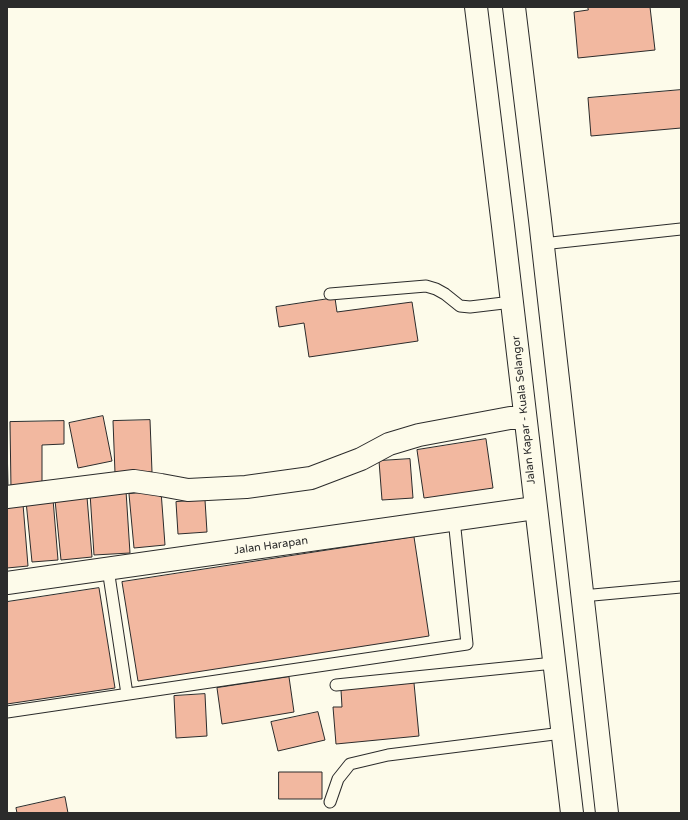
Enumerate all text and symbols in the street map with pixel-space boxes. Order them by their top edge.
street label: Jalan Kapar - Kuala Selangor [510,335,538,485]
street label: Jalan Harapan [233,534,309,558]

